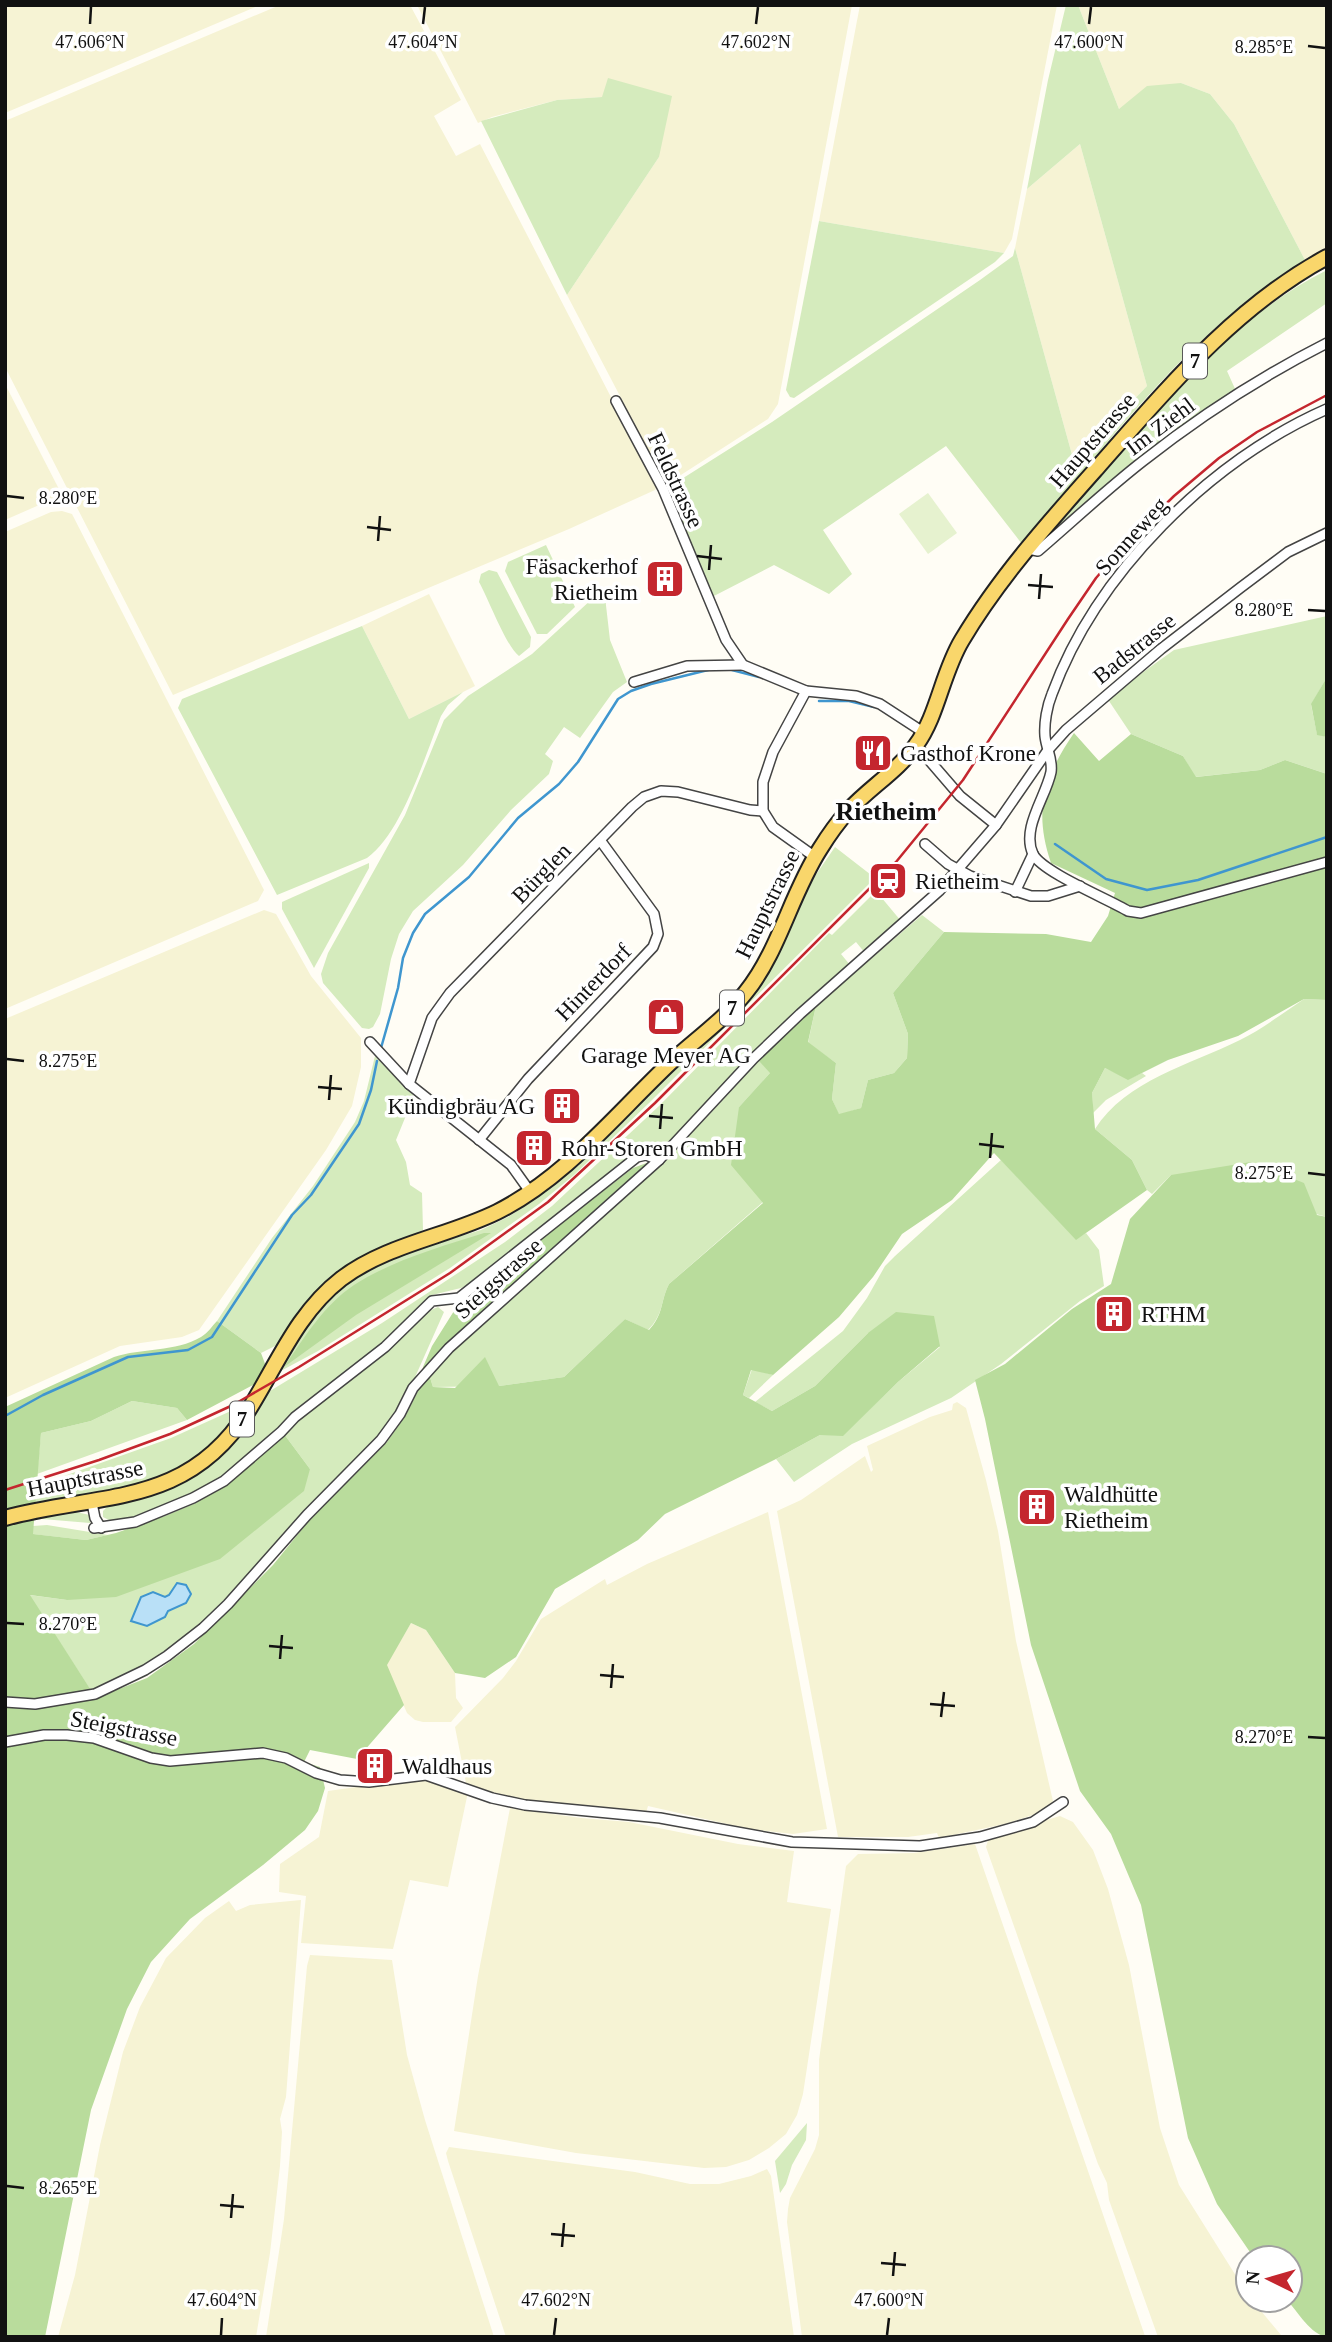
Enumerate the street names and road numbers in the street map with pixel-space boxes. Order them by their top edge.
road number: 7 [1183,344,1207,378]
street label: Hauptstrasse [1044,388,1140,493]
street label: Im Ziehl [1121,392,1200,460]
street label: Feldstrasse [643,429,708,532]
street label: Sonneweg [1090,492,1173,580]
street label: Badstrasse [1088,608,1180,689]
street label: Bürglen [507,838,576,909]
street label: Hauptstrasse [730,846,804,963]
street label: Hinterdorf [551,939,636,1026]
road number: 7 [720,990,744,1026]
street label: Steigstrasse [450,1233,547,1324]
road number: 7 [230,1402,254,1436]
street label: Hauptstrasse [25,1455,145,1502]
street label: Steigstrasse [68,1706,180,1751]

